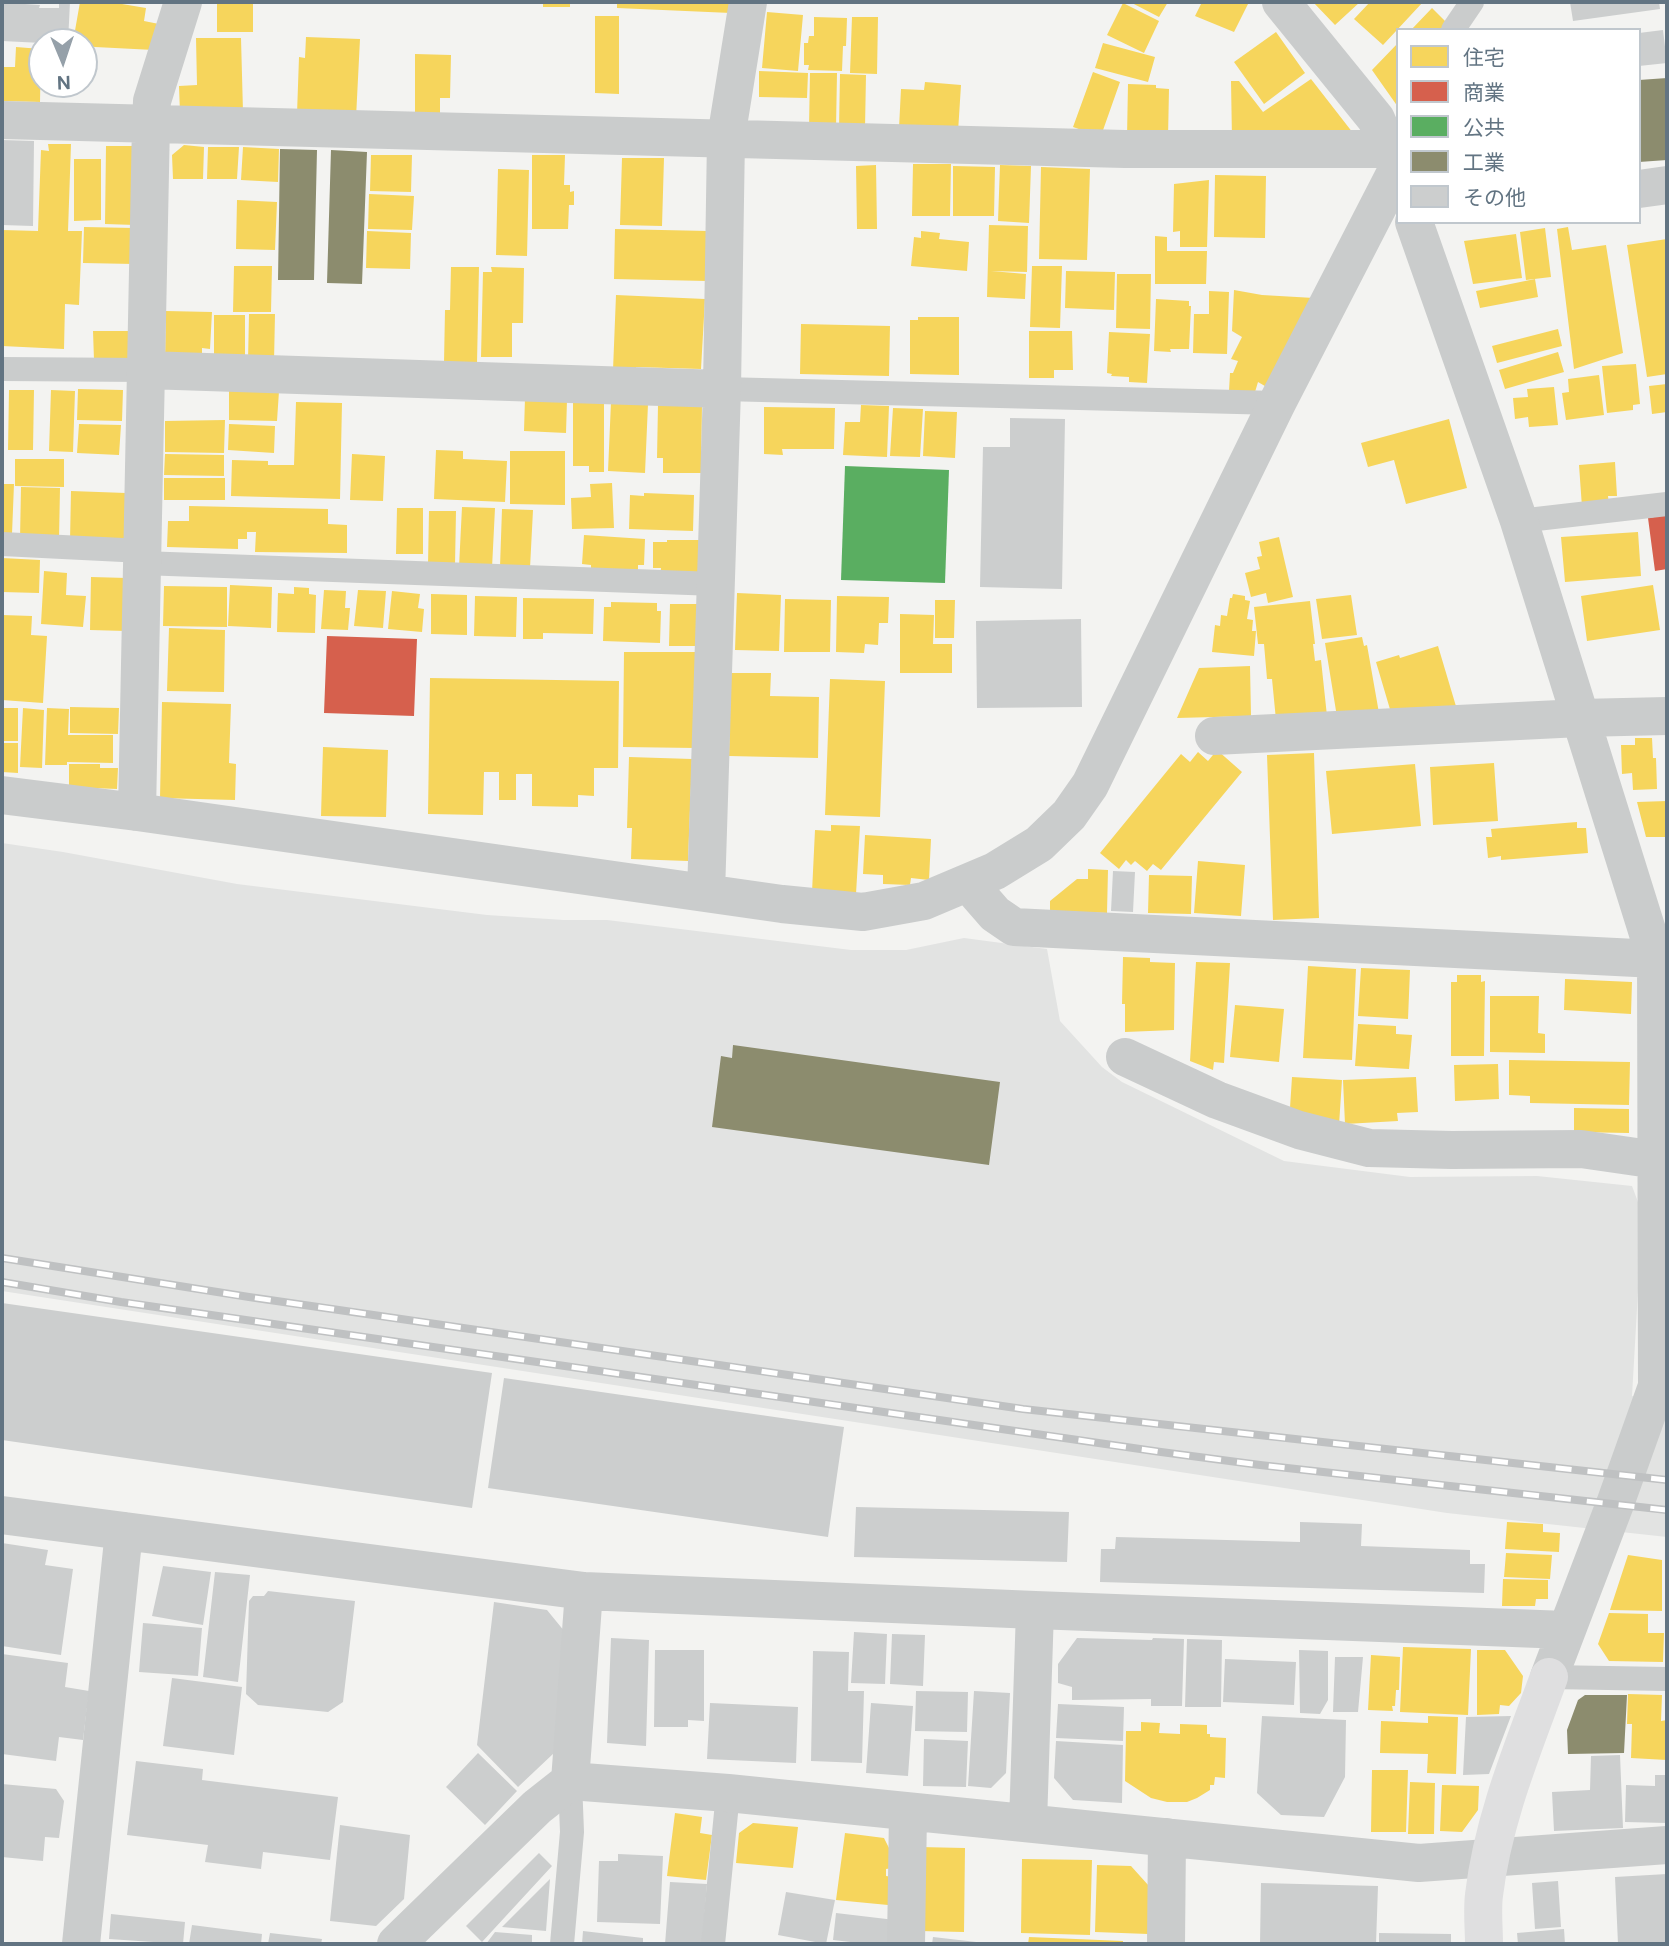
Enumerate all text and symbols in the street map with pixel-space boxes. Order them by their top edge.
north arrow [28,28,98,98]
legend [1396,28,1641,224]
text: 住宅 [1463,44,1505,72]
text: N [56,70,71,95]
text: 商業 [1463,79,1505,107]
text: 公共 [1463,114,1505,142]
text: 工業 [1463,149,1505,177]
text: その他 [1463,184,1526,212]

